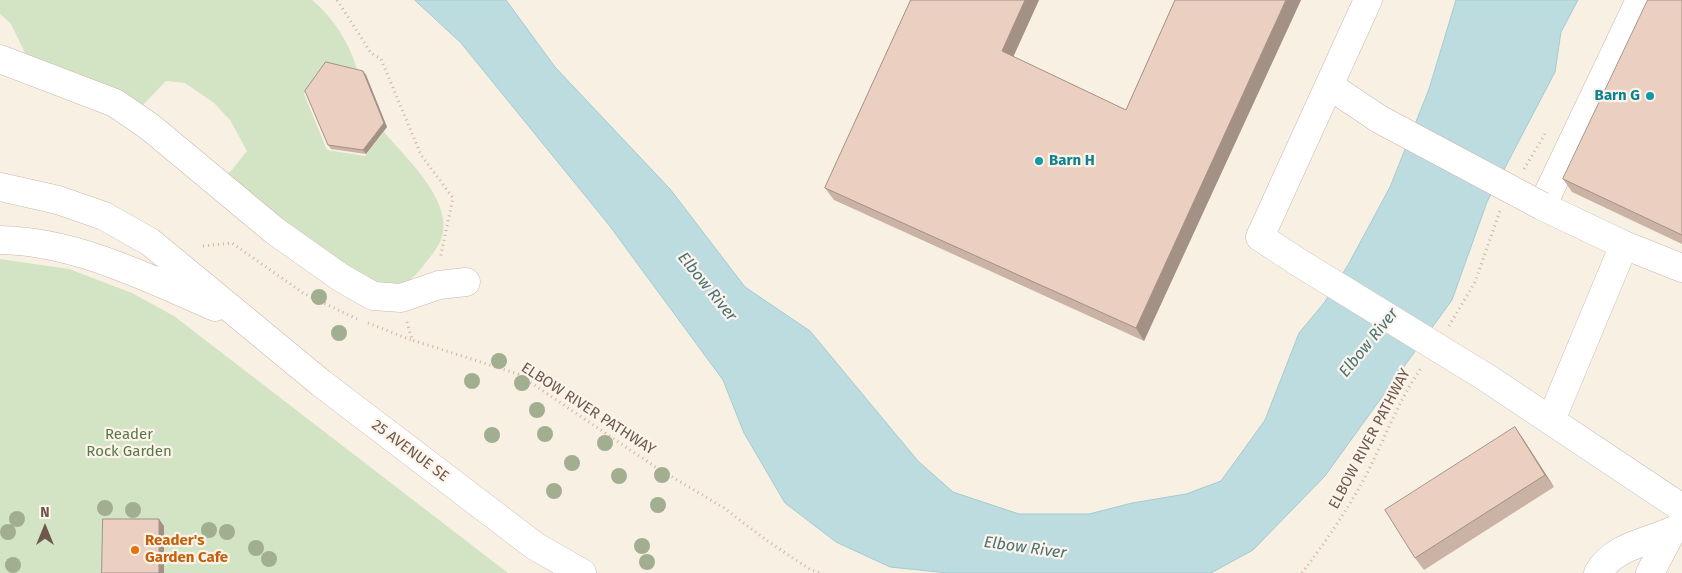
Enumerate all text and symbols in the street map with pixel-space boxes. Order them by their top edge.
place label: Barn G [1595,87,1640,105]
marker: Barn G [1644,90,1656,102]
place label: Barn H [1049,152,1095,170]
marker: Barn H [1033,155,1045,167]
water label: Elbow River [673,249,741,325]
water label: Elbow River [1335,305,1403,381]
street label: ELBOW RIVER PATHWAY [518,359,658,459]
street label: ELBOW RIVER PATHWAY [1325,366,1415,512]
street label: 25 AVENUE SE [368,416,452,486]
park label: Reader Rock Garden [86,426,172,461]
north arrow [20,503,70,553]
text: N [40,504,50,521]
place label: Reader's Garden Cafe [145,532,228,567]
water label: Elbow River [983,533,1067,563]
marker: Reader's Garden Cafe [129,544,141,556]

